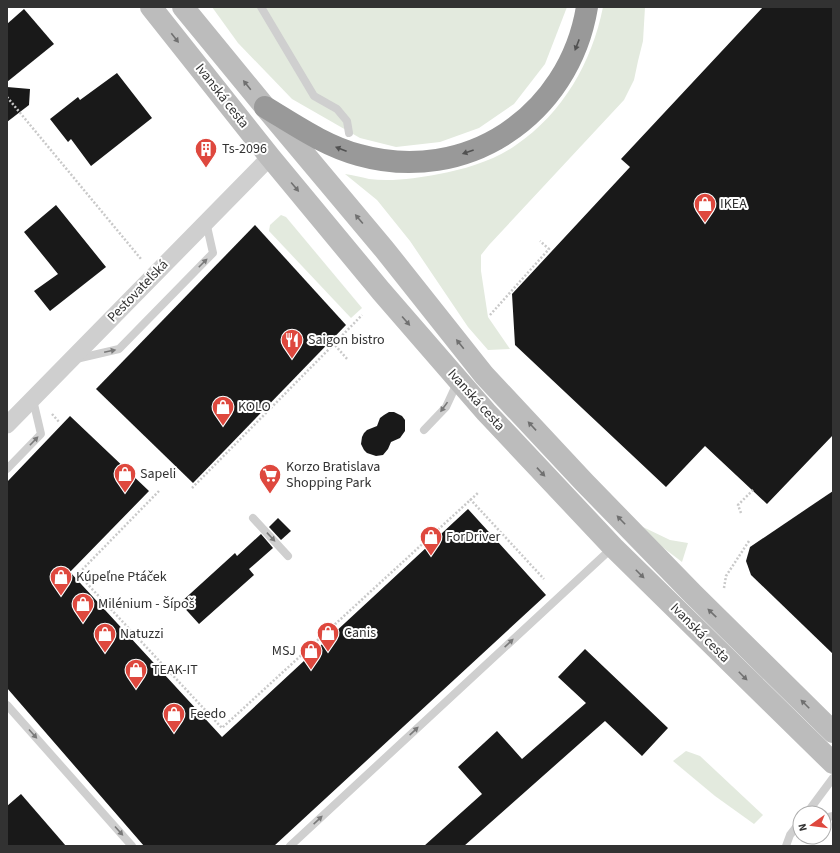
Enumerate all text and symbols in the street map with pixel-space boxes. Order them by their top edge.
one-way arrow [171,32,179,43]
one-way arrow [574,39,580,51]
street label: Ivanská cesta [190,59,254,133]
one-way arrow [242,80,251,91]
building icon: Ts-2096 [193,136,219,169]
place label: Ts-2096 [222,139,267,159]
one-way arrow [335,146,347,152]
one-way arrow [462,149,474,155]
one-way arrow [290,182,299,192]
shop icon: IKEA [692,191,718,224]
place label: IKEA [720,194,747,214]
one-way arrow [354,214,363,225]
street label: Pestovateľská [103,255,173,327]
one-way arrow [198,258,208,268]
one-way arrow [402,315,411,326]
restaurant icon: Saigon bistro [279,327,305,360]
place label: Saigon bistro [308,330,385,350]
one-way arrow [456,339,464,350]
one-way arrow [103,348,116,354]
street label: Ivanská cesta [443,365,509,435]
shop icon: KOLO [210,394,236,427]
place label: KOLO [238,397,271,417]
one-way arrow [440,402,448,413]
one-way arrow [527,421,537,431]
one-way arrow [29,436,39,446]
place label: Korzo Bratislava Shopping Park [286,457,380,493]
shop icon: Sapeli [112,461,138,494]
supermarket icon: Korzo Bratislava Shopping Park [257,462,283,495]
place label: Sapeli [140,464,176,484]
one-way arrow [537,466,546,477]
one-way arrow [616,515,626,525]
shop icon: ForDriver [418,524,444,557]
place label: ForDriver [446,527,501,547]
one-way arrow [266,532,275,542]
shop icon: Kúpeľne Ptáček [48,564,74,597]
place label: Kúpeľne Ptáček [76,567,167,587]
one-way arrow [635,570,645,579]
shop icon: Milénium - Šípoš [70,591,96,624]
place label: Milénium - Šípoš [98,594,195,614]
street label: Ivanská cesta [666,599,734,667]
one-way arrow [708,609,717,618]
shop icon: Canis [315,620,341,653]
shop icon: Natuzzi [92,621,118,654]
place label: Canis [344,623,376,643]
place label: Natuzzi [120,624,164,644]
shop icon: MSJ [298,638,324,671]
one-way arrow [504,638,514,648]
place label: MSJ [272,641,296,661]
shop icon: TEAK-IT [123,657,149,690]
place label: TEAK-IT [152,660,198,680]
one-way arrow [738,671,748,681]
one-way arrow [801,699,810,709]
shop icon: Feedo [161,701,187,734]
place label: Feedo [190,704,226,724]
one-way arrow [409,727,419,736]
one-way arrow [28,729,38,739]
north arrow [792,805,832,845]
one-way arrow [313,815,323,824]
text: N [795,822,811,833]
one-way arrow [114,827,123,836]

